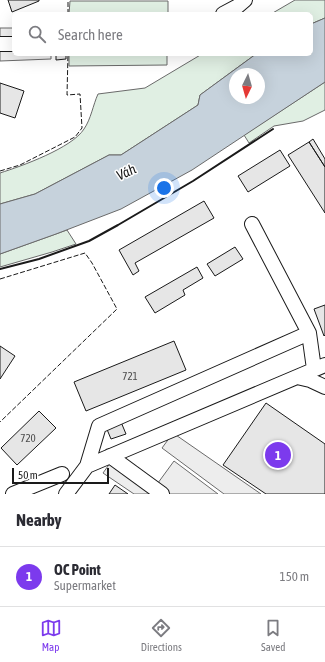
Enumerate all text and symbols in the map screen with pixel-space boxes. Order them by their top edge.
search box [12,12,313,56]
icon: search [26,23,48,45]
text: Search here [58,26,123,43]
north arrow [229,68,265,104]
water label: Váh [114,160,139,183]
your location [154,178,174,198]
house number: 721 [122,370,138,382]
house number: 720 [20,432,36,444]
pin: 1 [265,440,291,470]
scale bar [12,466,109,485]
text: 50 m [18,469,38,481]
text: Nearby [16,510,62,530]
text: OC Point [54,561,101,578]
text: 1 [26,569,32,584]
text: 150 m [280,569,309,584]
text: Supermarket [54,578,116,593]
tab: Map [40,617,62,653]
tab: Directions [141,617,182,653]
tab: Saved [261,617,285,653]

